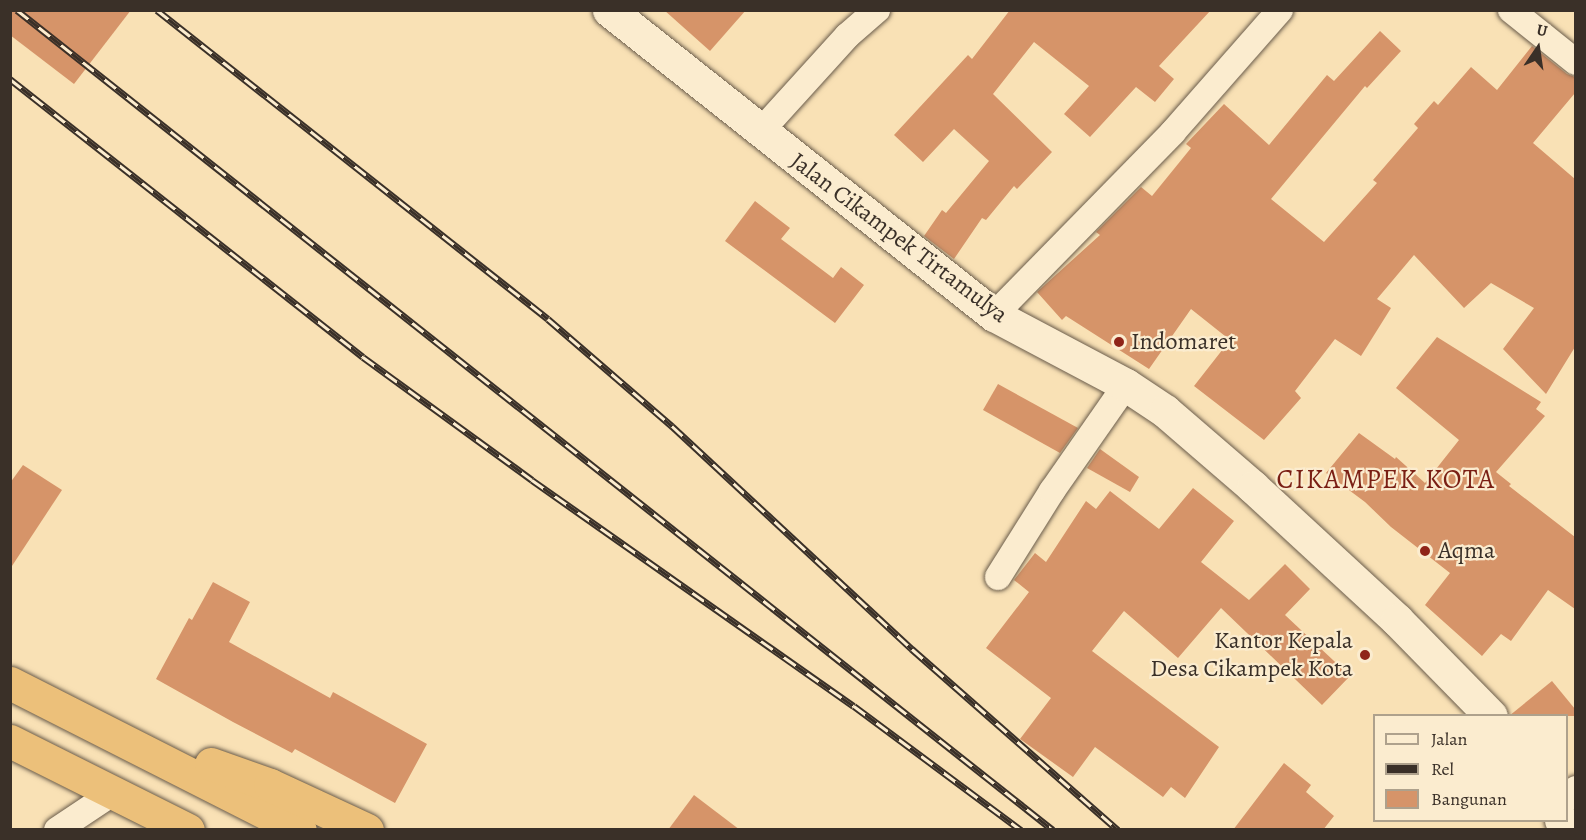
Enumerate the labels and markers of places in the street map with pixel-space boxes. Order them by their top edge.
place label: Indomaret [1131,328,1236,356]
marker: Indomaret [1112,335,1126,349]
place label: Aqma [1438,537,1495,565]
marker: Aqma [1416,542,1434,560]
place label: Kantor Kepala Desa Cikampek Kota [1150,627,1353,683]
marker: Kantor Kepala Desa Cikampek Kota [1358,648,1372,662]

